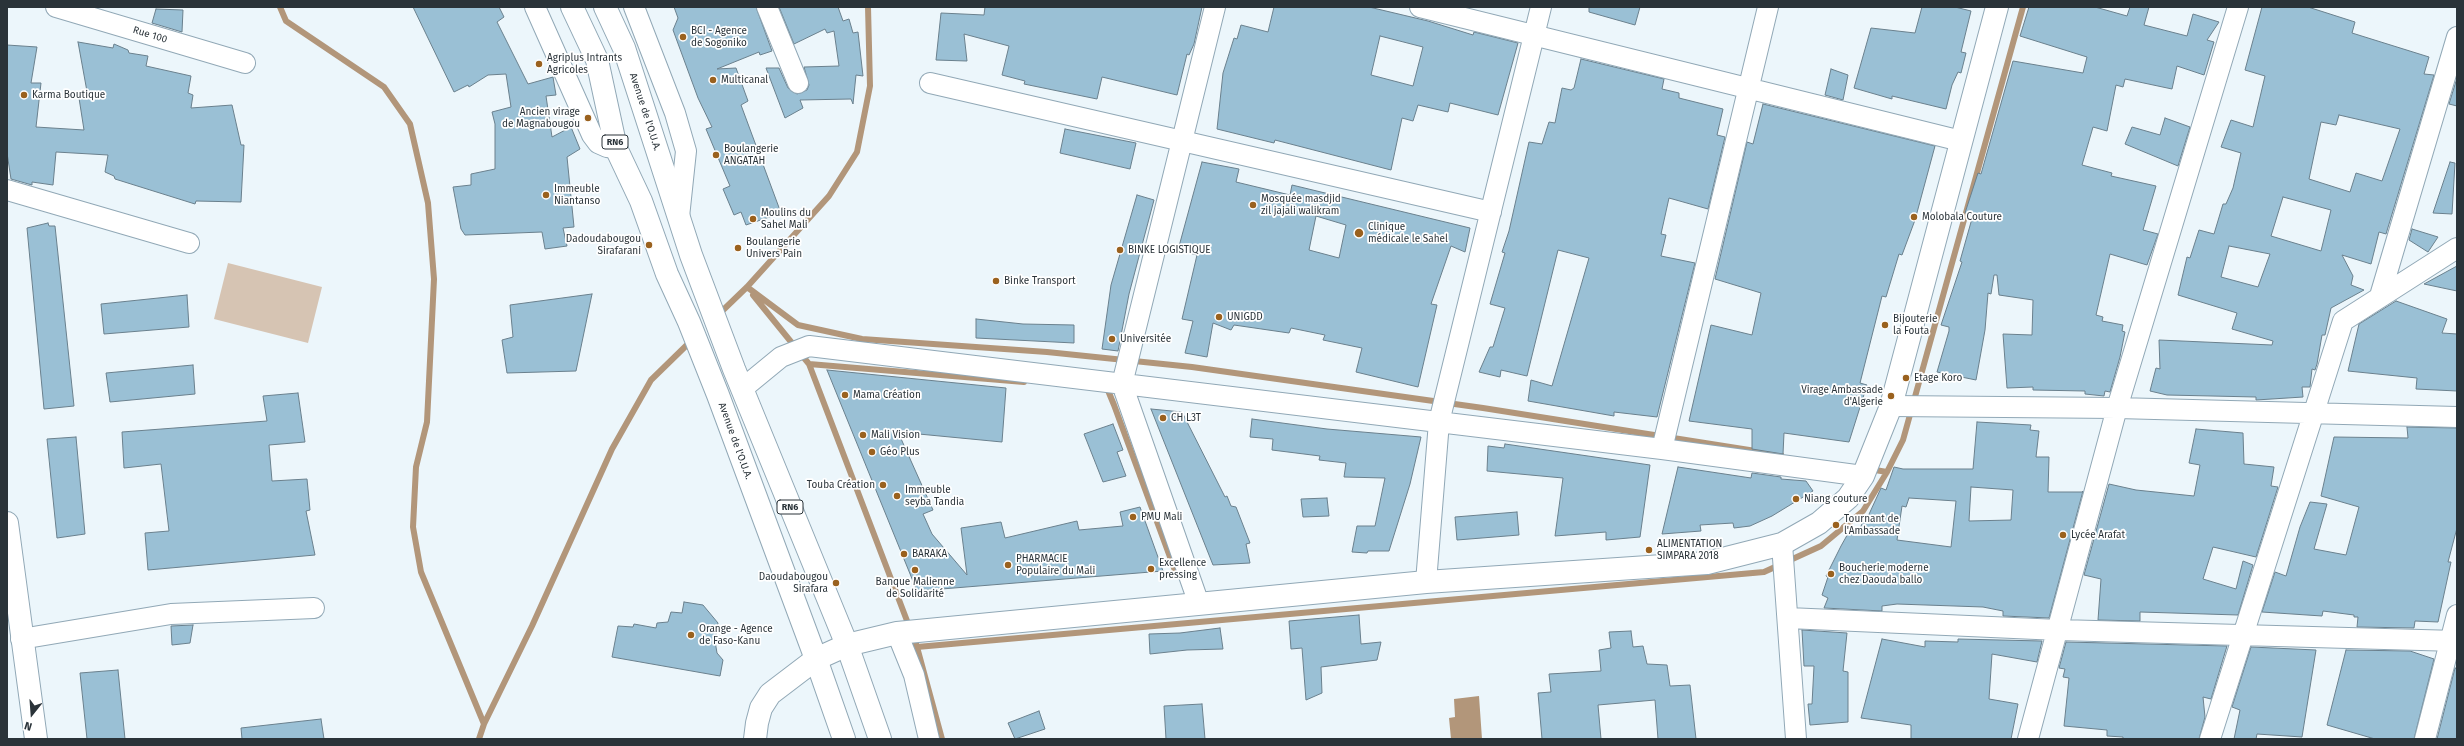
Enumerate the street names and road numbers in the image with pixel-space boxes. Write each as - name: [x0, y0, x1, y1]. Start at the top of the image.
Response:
- street label: Rue 100: [131, 24, 169, 46]
- street label: Avenue de l'O.U.A.: [627, 72, 663, 152]
- road number: RN6: [602, 135, 628, 149]
- street label: Avenue de l'O.U.A.: [716, 401, 754, 481]
- road number: RN6: [777, 500, 803, 514]

